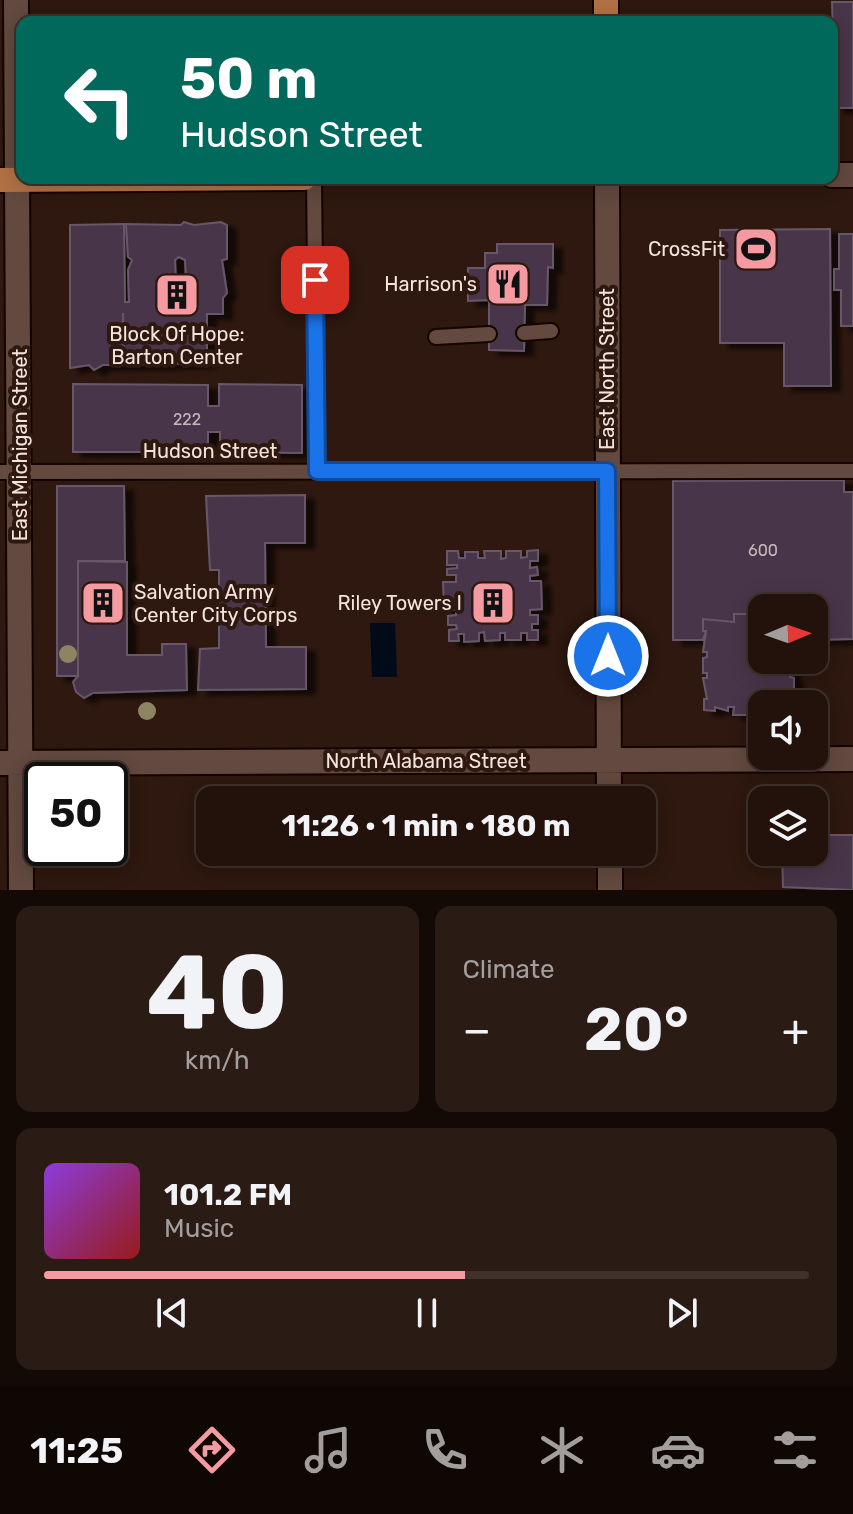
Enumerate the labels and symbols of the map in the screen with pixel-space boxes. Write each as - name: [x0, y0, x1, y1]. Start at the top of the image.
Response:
- sports icon: CrossFit: [732, 225, 780, 273]
- place label: CrossFit: [648, 237, 725, 261]
- pin: [281, 246, 349, 314]
- restaurant icon: Harrison's: [484, 260, 532, 308]
- building icon: Block Of Hope: Barton Center: [153, 271, 201, 319]
- place label: Harrison's: [384, 272, 477, 296]
- street label: East North Street: [595, 288, 619, 450]
- place label: Block Of Hope: Barton Center: [109, 322, 245, 369]
- street label: East Michigan Street: [8, 348, 32, 541]
- house number: 222: [173, 410, 201, 429]
- street label: Hudson Street: [143, 439, 278, 463]
- house number: 600: [748, 541, 778, 560]
- building icon: Salvation Army Center City Corps: [79, 579, 127, 627]
- building icon: Riley Towers I: [469, 579, 517, 627]
- place label: Salvation Army Center City Corps: [134, 580, 297, 627]
- place label: Riley Towers I: [337, 591, 462, 615]
- north arrow: [748, 594, 828, 674]
- position arrow: [566, 614, 650, 698]
- street label: North Alabama Street: [325, 749, 527, 773]
- speed limit sign: 50: [24, 762, 128, 866]

